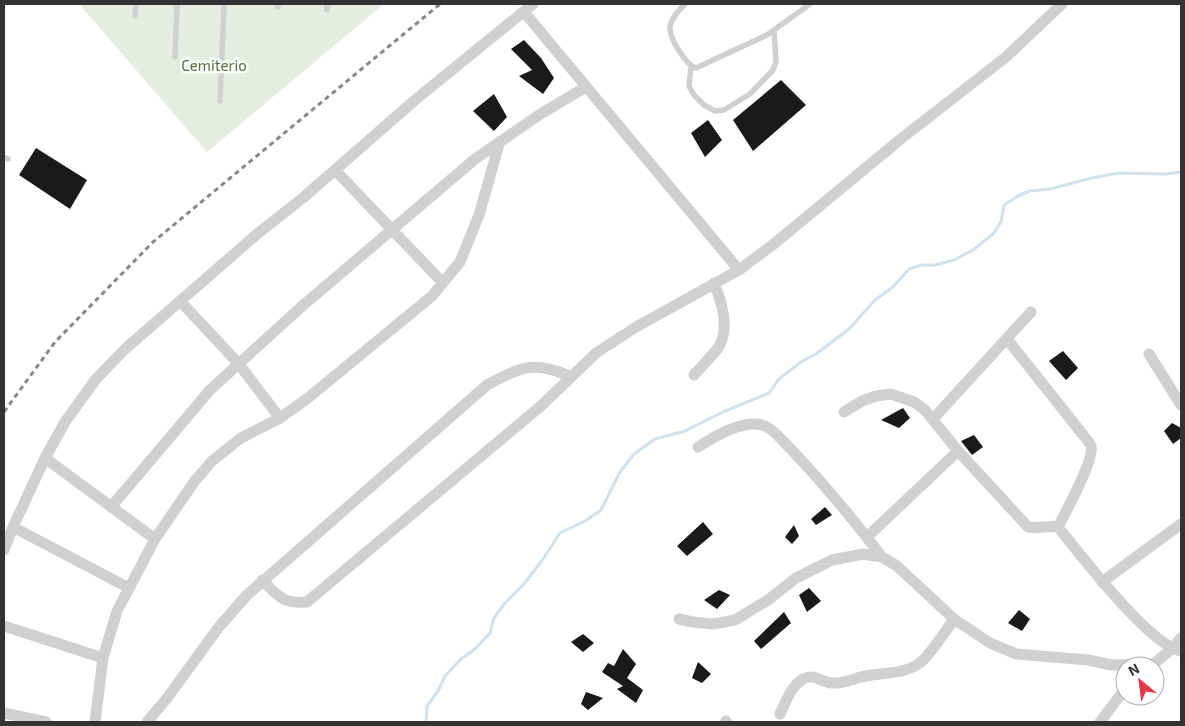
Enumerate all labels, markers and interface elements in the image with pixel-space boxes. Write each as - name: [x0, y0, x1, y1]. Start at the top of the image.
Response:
- park label: Cemiterio: [181, 56, 247, 74]
- north arrow: [1115, 656, 1165, 706]
- text: N: [1125, 659, 1142, 679]

